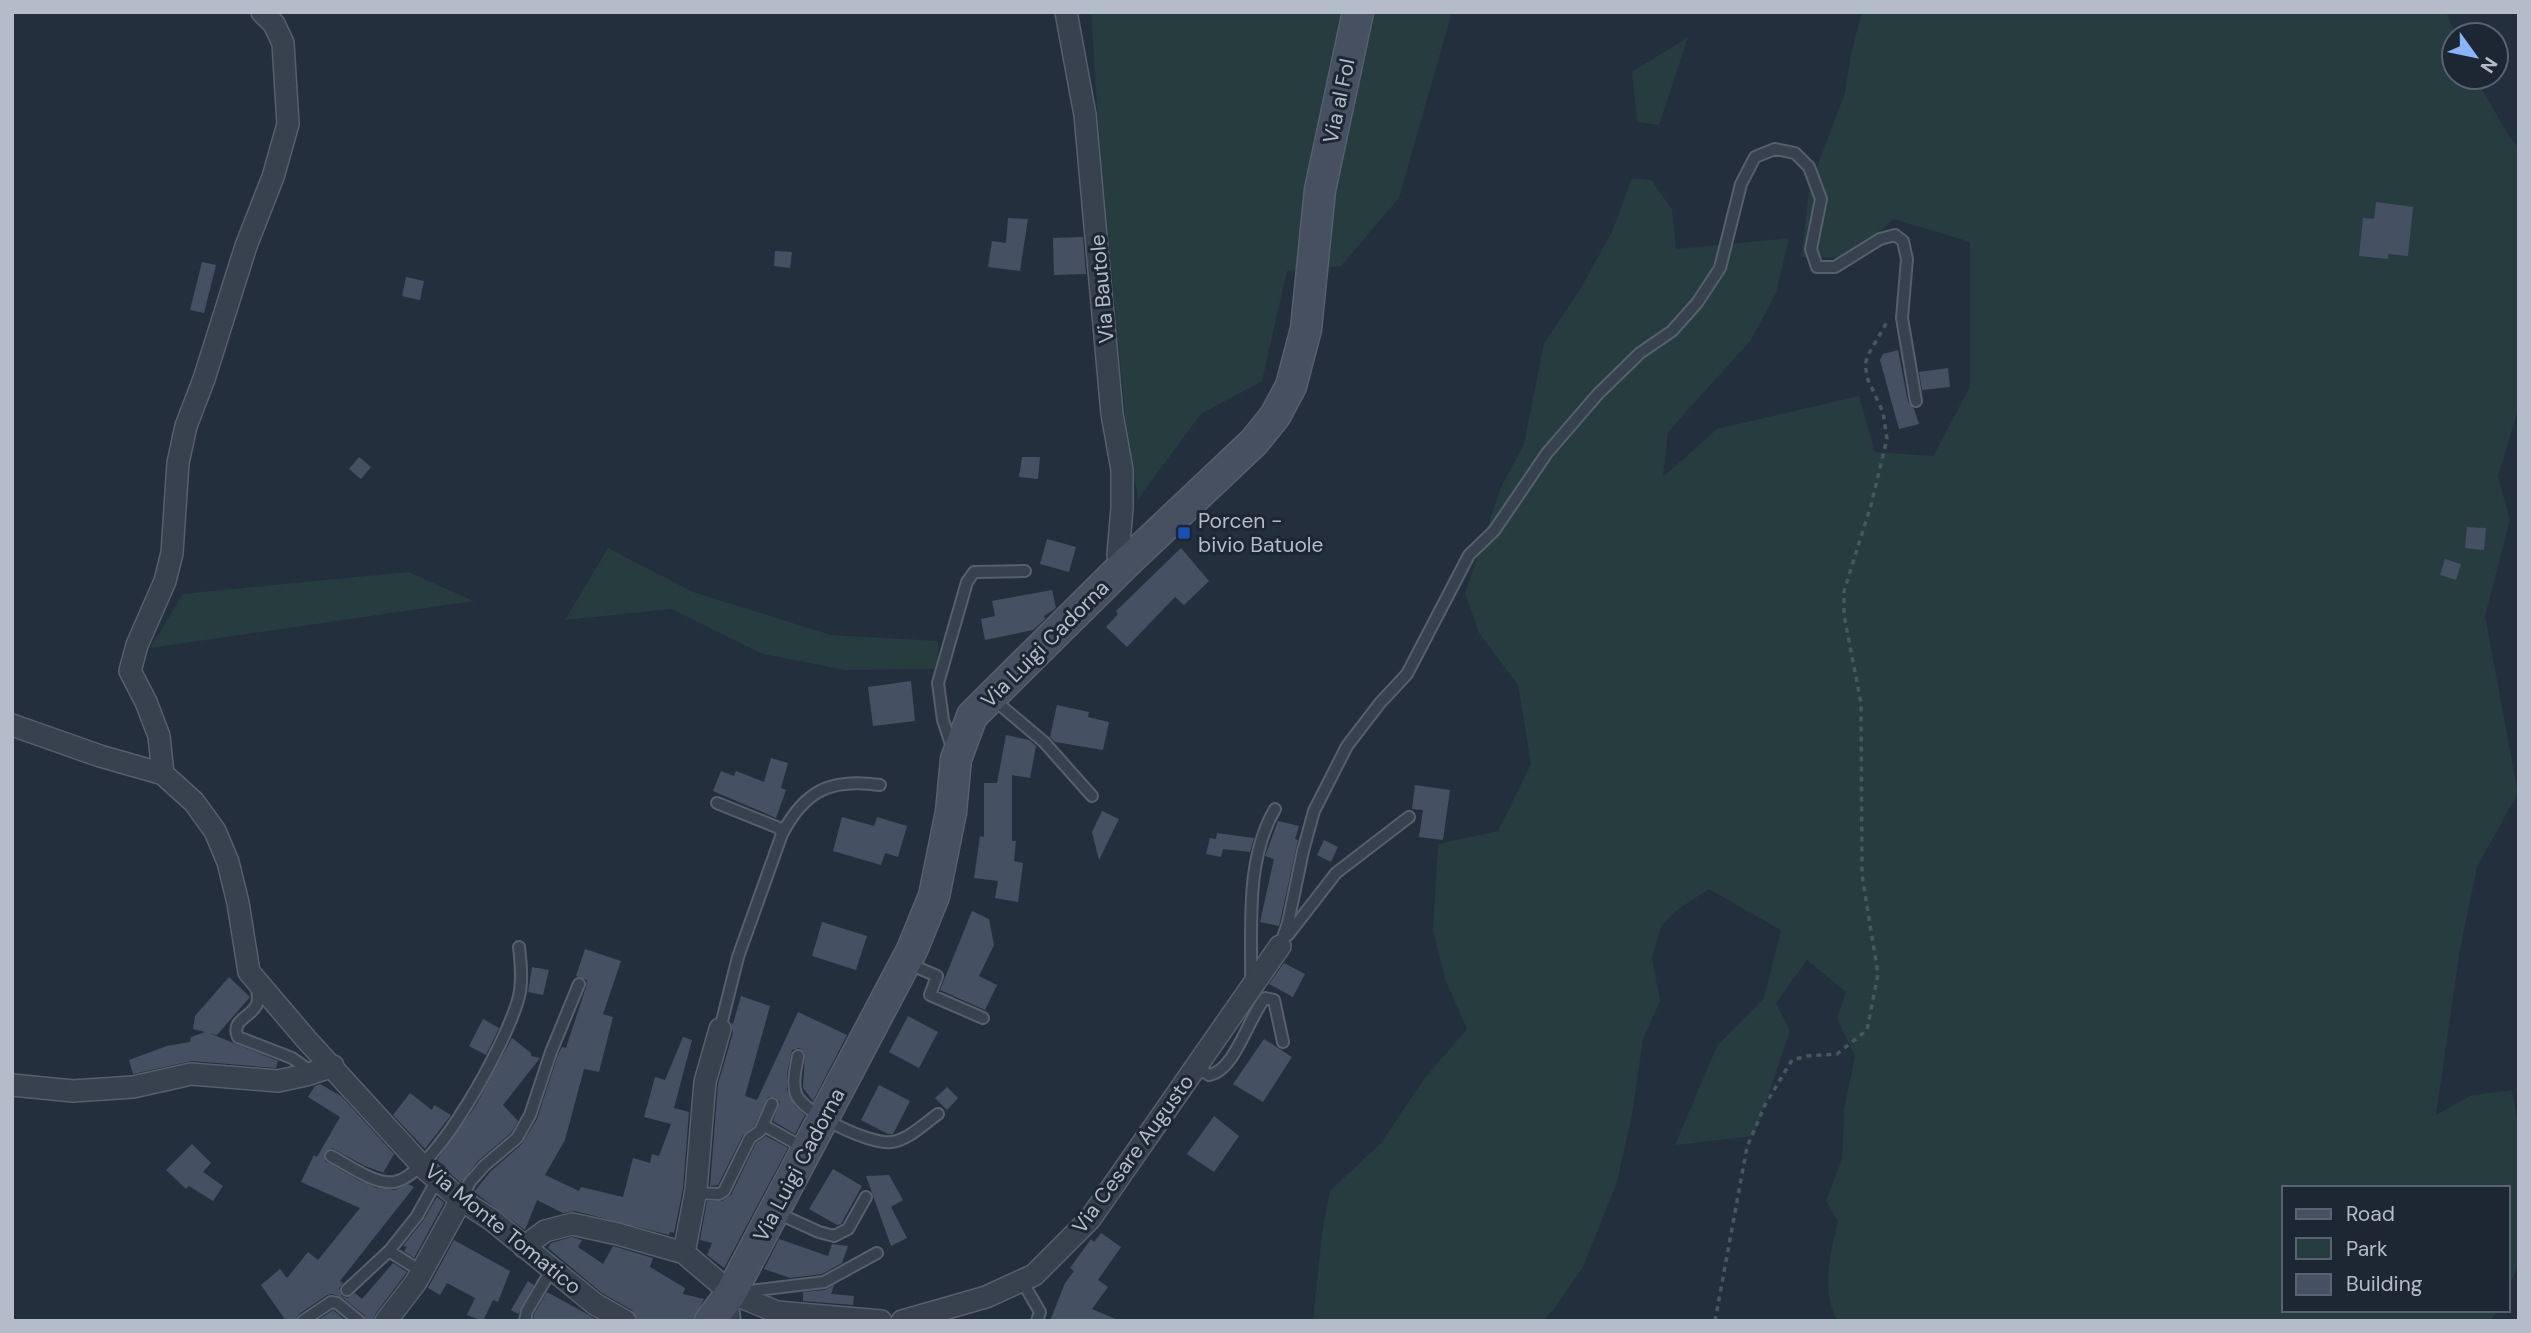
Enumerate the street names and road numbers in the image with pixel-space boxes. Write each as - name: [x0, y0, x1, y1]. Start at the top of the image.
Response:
- street label: Via al Fol: [1316, 56, 1362, 146]
- street label: Via Bautole: [1083, 233, 1121, 345]
- street label: Via Luigi Cadorna: [975, 574, 1115, 714]
- street label: Via Cesare Augusto: [1066, 1069, 1200, 1239]
- street label: Via Luigi Cadorna: [747, 1083, 851, 1247]
- street label: Via Monte Tomatico: [419, 1157, 587, 1301]

